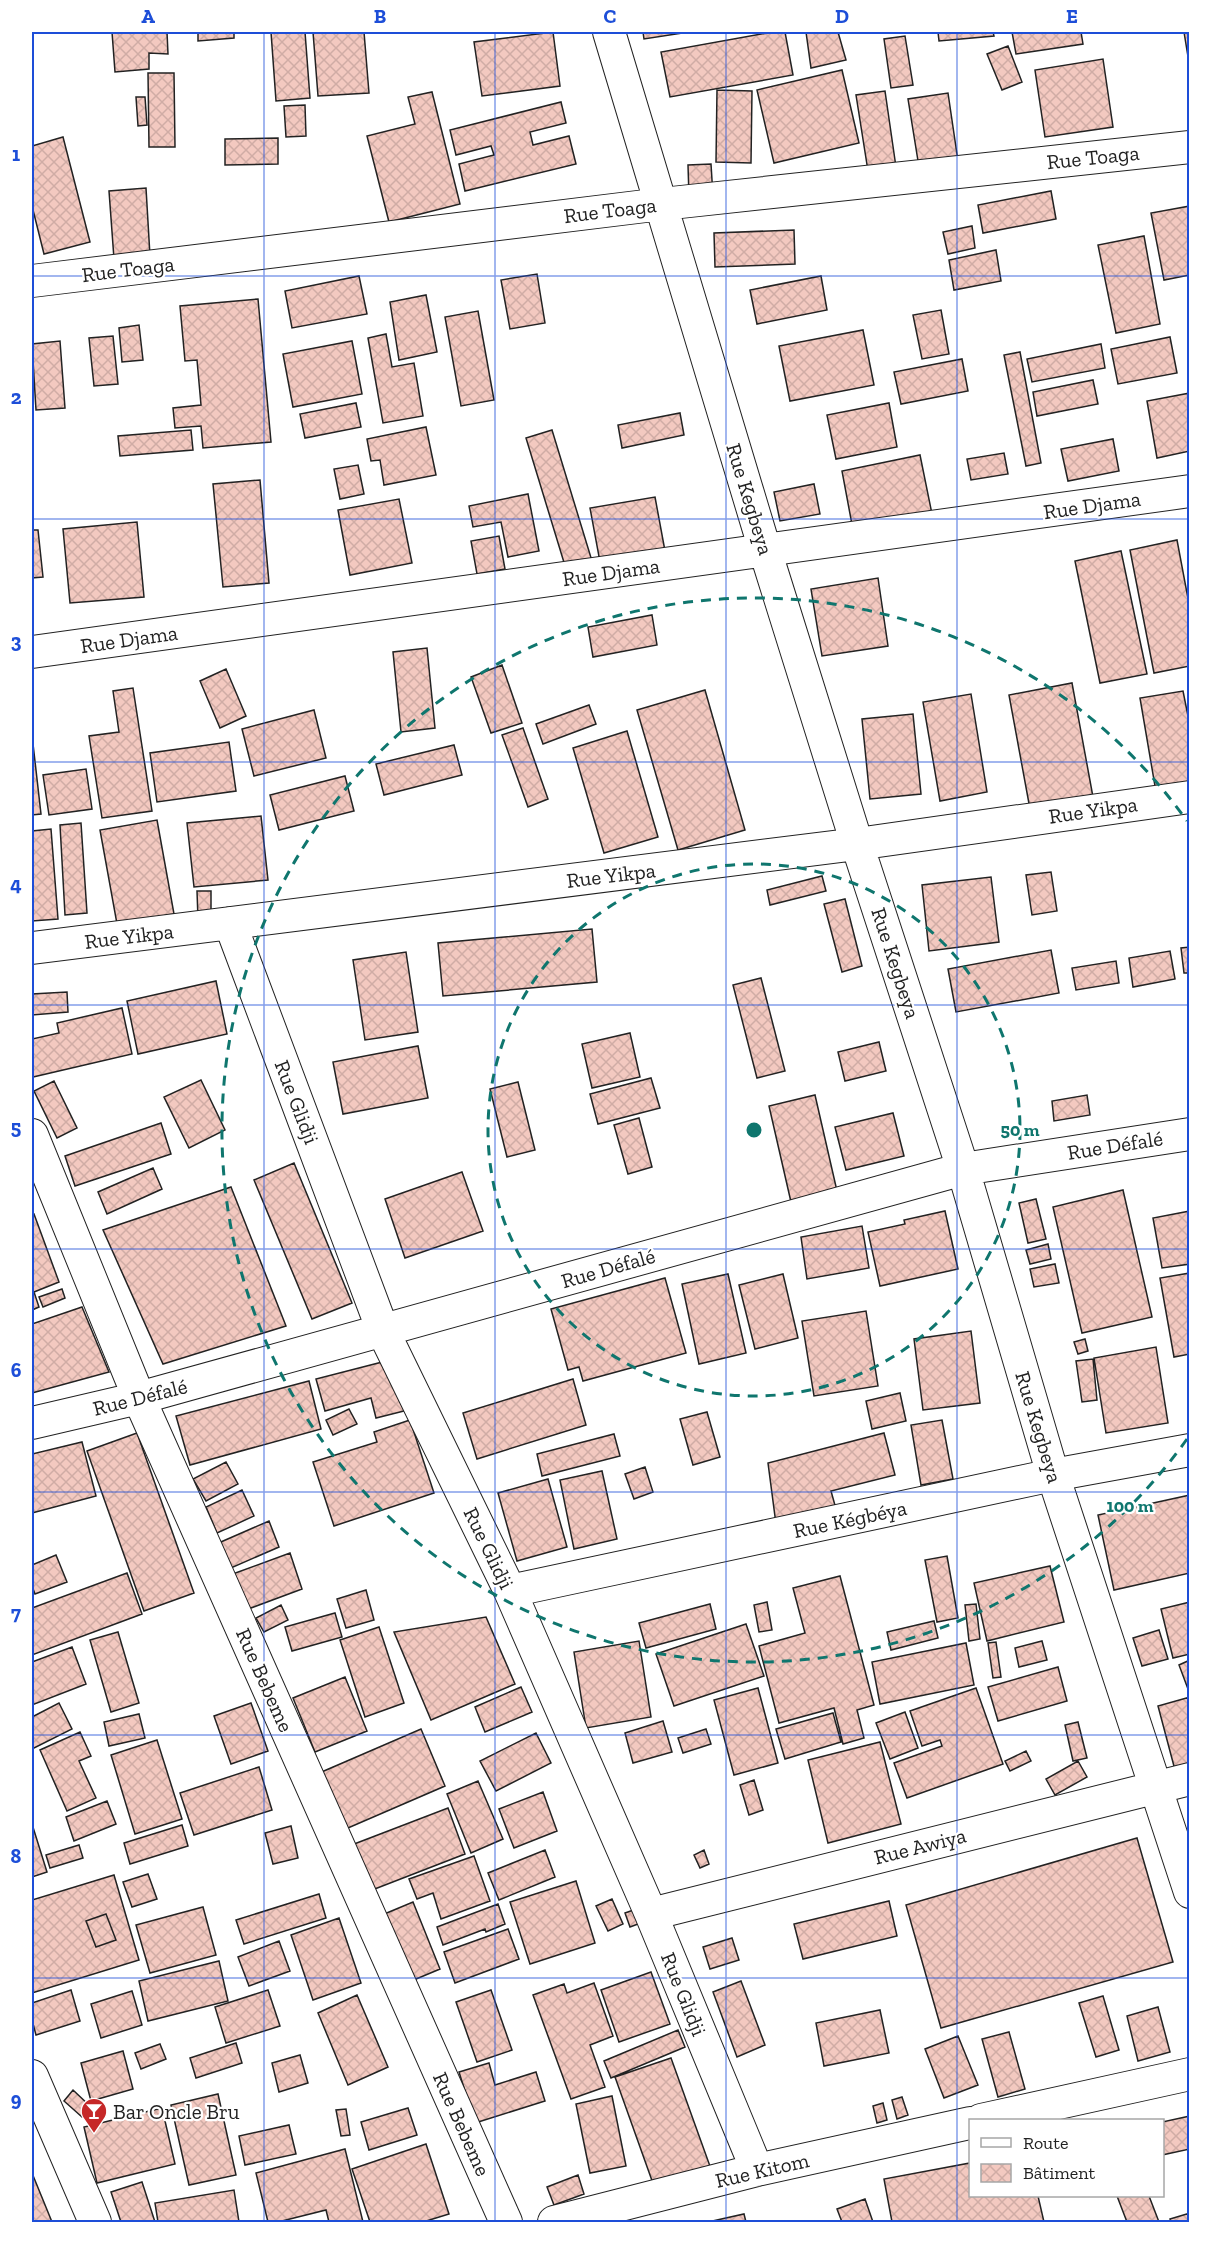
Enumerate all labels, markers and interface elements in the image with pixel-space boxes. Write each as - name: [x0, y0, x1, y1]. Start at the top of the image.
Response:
- text: A: [141, 4, 155, 28]
- text: B: [374, 4, 386, 28]
- text: C: [604, 4, 617, 28]
- text: D: [835, 4, 849, 28]
- text: E: [1066, 4, 1078, 28]
- street label: Rue Toaga: [1045, 140, 1141, 174]
- text: 1: [12, 142, 20, 166]
- street label: Rue Toaga: [562, 192, 658, 228]
- street label: Rue Toaga: [80, 251, 176, 287]
- text: 2: [11, 385, 22, 409]
- street label: Rue Kegbeya: [721, 440, 779, 558]
- street label: Rue Djama: [1042, 486, 1142, 525]
- street label: Rue Djama: [561, 553, 661, 592]
- street label: Rue Djama: [79, 620, 179, 659]
- text: 3: [11, 629, 22, 653]
- street label: Rue Yikpa: [1047, 791, 1139, 829]
- street label: Rue Yikpa: [565, 857, 657, 893]
- text: 4: [10, 872, 22, 896]
- street label: Rue Kegbeya: [866, 904, 926, 1022]
- street label: Rue Yikpa: [83, 918, 175, 954]
- street label: Rue Glidji: [269, 1056, 324, 1148]
- text: 5: [11, 1115, 21, 1139]
- text: 50 m: [1001, 1119, 1040, 1141]
- centre of rings: [744, 1120, 764, 1140]
- street label: Rue Défalé: [1065, 1125, 1165, 1165]
- street label: Rue Défalé: [558, 1243, 658, 1293]
- text: 6: [11, 1358, 22, 1382]
- street label: Rue Kegbeya: [1010, 1368, 1068, 1486]
- street label: Rue Défalé: [90, 1373, 190, 1421]
- street label: Rue Kégbéya: [791, 1495, 909, 1543]
- text: 100 m: [1106, 1495, 1154, 1517]
- street label: Rue Glidji: [458, 1503, 520, 1594]
- text: 7: [11, 1601, 21, 1625]
- street label: Rue Bebeme: [231, 1624, 299, 1736]
- street label: Rue Awiya: [871, 1822, 969, 1870]
- text: 8: [11, 1844, 22, 1868]
- street label: Rue Glidji: [655, 1948, 712, 2040]
- street label: Rue Bebeme: [428, 2068, 496, 2180]
- text: 9: [11, 2087, 22, 2111]
- bar icon: Bar Oncle Bru: [79, 2096, 109, 2134]
- place label: Bar Oncle Bru: [113, 2099, 240, 2124]
- legend: [969, 2119, 1164, 2197]
- text: Route: [1023, 2132, 1068, 2154]
- street label: Rue Kitom: [713, 2147, 811, 2193]
- text: Bâtiment: [1023, 2162, 1096, 2184]

